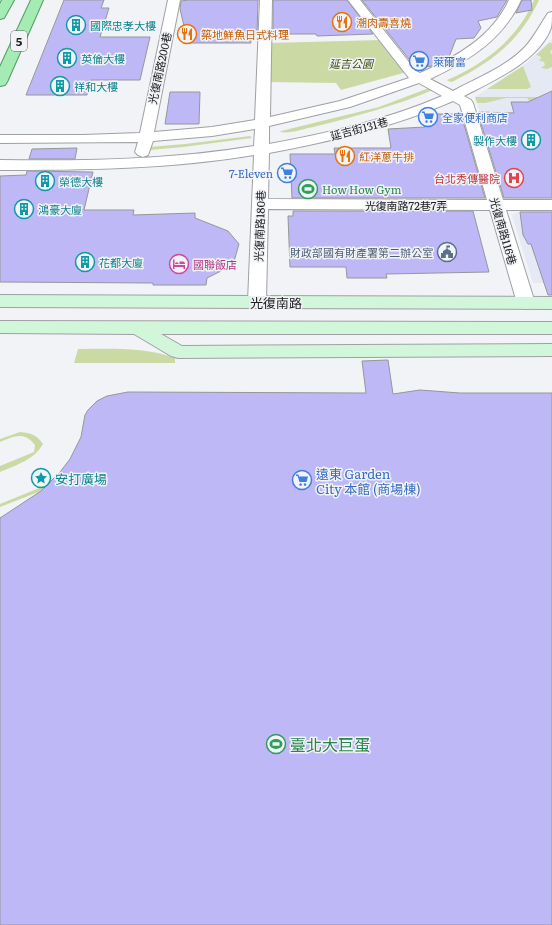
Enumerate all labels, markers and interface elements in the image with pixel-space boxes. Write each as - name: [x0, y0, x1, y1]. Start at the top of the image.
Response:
- restaurant icon: 潮肉壽喜燒: [331, 11, 353, 33]
- building icon: 國際忠孝大樓: [65, 14, 87, 36]
- place label: 潮肉壽喜燒: [356, 14, 411, 30]
- place label: 國際忠孝大樓: [90, 17, 156, 33]
- restaurant icon: 築地鮮魚日式料理: [176, 23, 198, 45]
- place label: 築地鮮魚日式料理: [201, 26, 289, 42]
- street label: 光復南路200巷: [144, 30, 174, 106]
- road number: 5: [11, 31, 27, 51]
- building icon: 英倫大樓: [56, 47, 78, 69]
- place label: 英倫大樓: [81, 50, 125, 66]
- supermarket icon: 萊爾富: [408, 50, 430, 72]
- place label: 萊爾富: [433, 53, 466, 69]
- park label: 延吉公園: [329, 55, 375, 71]
- building icon: 祥和大樓: [49, 75, 71, 97]
- place label: 祥和大樓: [74, 78, 118, 94]
- supermarket icon: 全家便利商店: [417, 106, 439, 128]
- place label: 全家便利商店: [442, 109, 508, 125]
- street label: 延吉街131巷: [328, 113, 390, 143]
- building icon: 製作大樓: [520, 129, 542, 151]
- place label: 製作大樓: [473, 132, 517, 148]
- restaurant icon: 紅洋蔥牛排: [334, 145, 356, 167]
- place label: 紅洋蔥牛排: [359, 148, 414, 164]
- supermarket icon: 7-Eleven: [276, 162, 298, 184]
- place label: 7-Eleven: [229, 165, 273, 181]
- hospital icon: 台北秀傳醫院: [503, 167, 525, 189]
- building icon: 榮德大樓: [34, 170, 56, 192]
- place label: 台北秀傳醫院: [434, 170, 500, 186]
- place label: 榮德大樓: [59, 173, 103, 189]
- sports icon: How How Gym: [297, 178, 319, 200]
- place label: How How Gym: [322, 181, 402, 197]
- street label: 光復南路180巷: [250, 190, 268, 262]
- street label: 光復南路116巷: [487, 195, 521, 267]
- street label: 光復南路72巷7弄: [365, 197, 447, 213]
- building icon: 鴻豪大廈: [13, 198, 35, 220]
- place label: 鴻豪大廈: [38, 201, 82, 217]
- public building icon: 財政部國有財產署第二辦公室: [436, 241, 458, 263]
- place label: 財政部國有財產署第二辦公室: [290, 244, 433, 260]
- building icon: 花都大廈: [74, 251, 96, 273]
- hotel icon: 國聯飯店: [168, 253, 190, 275]
- place label: 花都大廈: [99, 254, 143, 270]
- place label: 國聯飯店: [193, 256, 237, 272]
- street label: 光復南路: [250, 293, 302, 312]
- place label: 遠東 Garden City 本館 (商場棟): [316, 464, 421, 498]
- place icon: 安打廣場: [30, 467, 52, 489]
- place label: 安打廣場: [55, 469, 107, 488]
- supermarket icon: 遠東 Garden City 本館 (商場棟): [291, 469, 313, 491]
- place label: 臺北大巨蛋: [290, 732, 370, 756]
- sports icon: 臺北大巨蛋: [265, 733, 287, 755]

